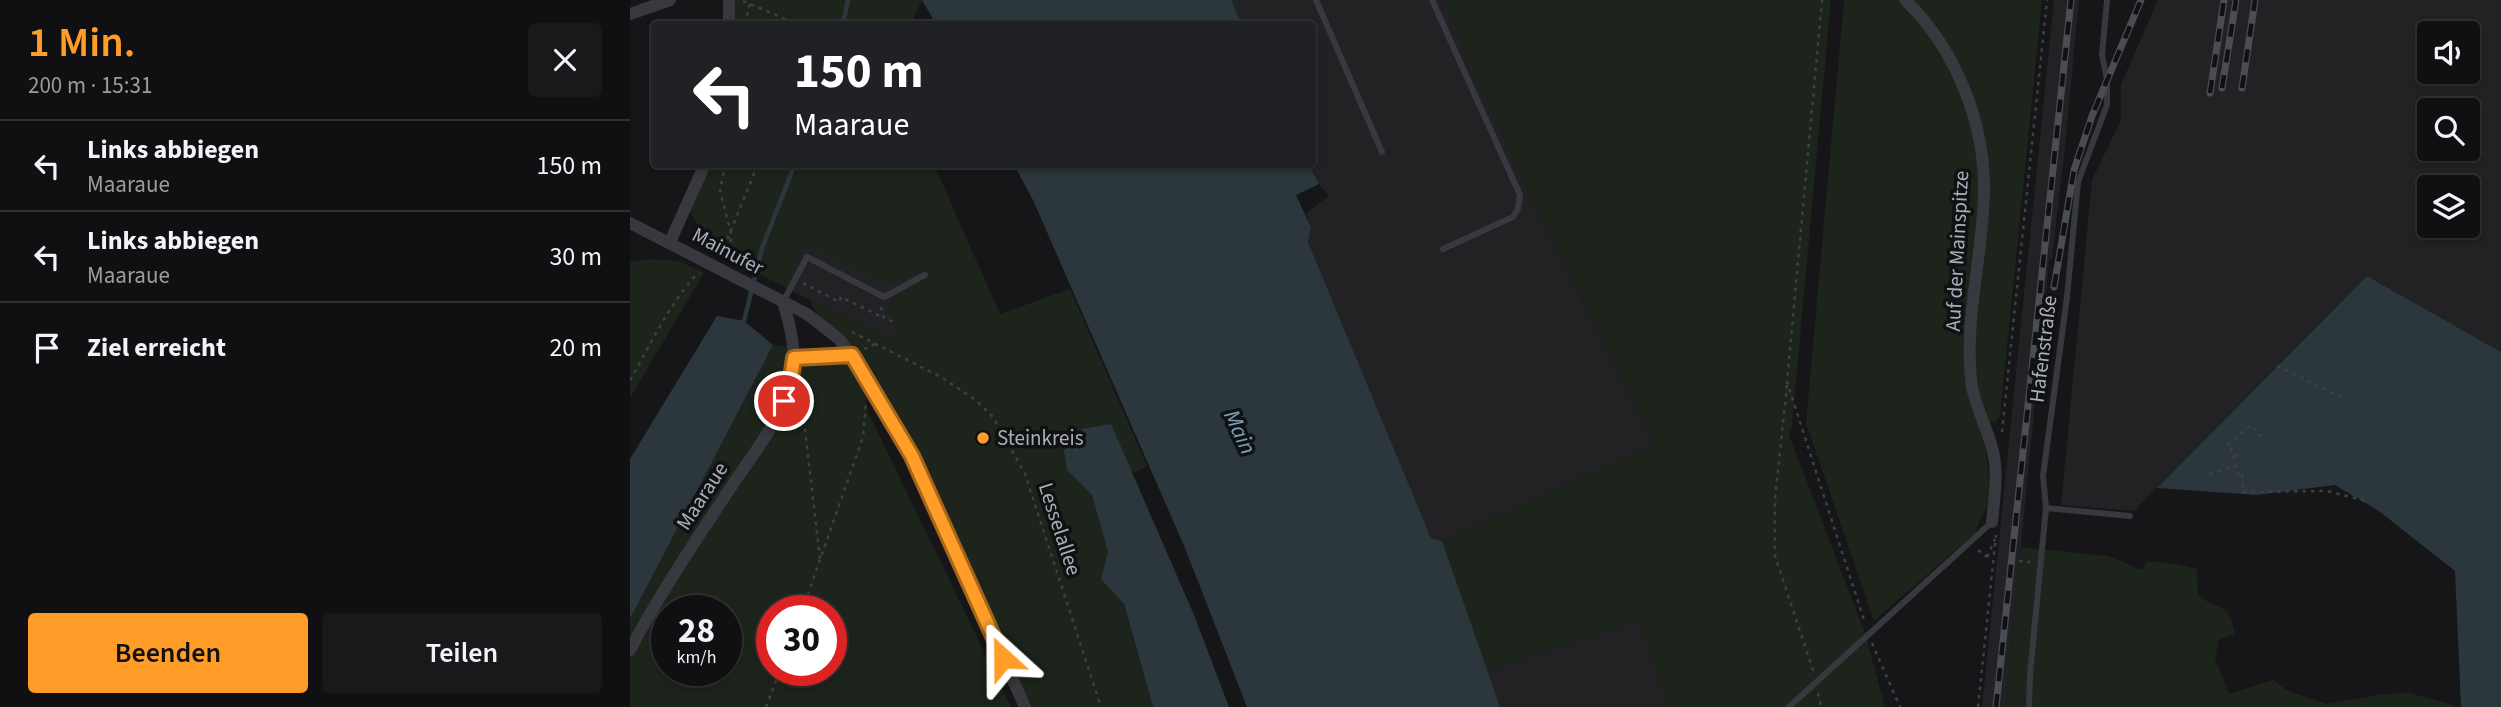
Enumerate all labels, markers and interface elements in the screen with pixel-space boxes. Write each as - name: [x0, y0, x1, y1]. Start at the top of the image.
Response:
- text: 1 Min.: [28, 13, 135, 73]
- map controls: [2417, 21, 2480, 238]
- button: sound: [2417, 21, 2480, 84]
- button: close: [528, 23, 602, 97]
- text: 150 m: [794, 37, 923, 107]
- icon: left: [679, 49, 770, 140]
- text: 200 m · 15:31: [28, 69, 152, 102]
- button: search: [2417, 98, 2480, 161]
- text: Maaraue: [794, 102, 909, 148]
- text: Links abbiegen: [87, 131, 259, 168]
- icon: left: [28, 147, 66, 185]
- text: 150 m: [536, 147, 602, 184]
- text: Maaraue: [87, 168, 170, 201]
- street label: Auf der Mainspitze: [1938, 170, 1976, 332]
- button: layers: [2417, 175, 2480, 238]
- street label: Mainufer: [687, 220, 770, 283]
- text: Links abbiegen: [87, 222, 259, 259]
- icon: left: [28, 238, 66, 276]
- text: 30 m: [549, 238, 602, 275]
- text: Maaraue: [87, 259, 170, 292]
- street label: Hafenstraße: [2022, 294, 2064, 404]
- icon: arrive: [28, 329, 66, 367]
- text: Ziel erreicht: [87, 329, 226, 366]
- text: 20 m: [549, 329, 602, 366]
- pin: [754, 371, 814, 431]
- icon: arrive: [765, 382, 803, 420]
- water label: Main: [1215, 404, 1265, 460]
- place label: Steinkreis: [997, 423, 1084, 453]
- marker: Steinkreis: [975, 430, 991, 446]
- street label: Maaraue: [669, 456, 735, 536]
- street label: Lesselallee: [1031, 479, 1089, 579]
- speed limit sign: 30: [756, 595, 847, 686]
- text: 28: [678, 606, 715, 656]
- button: Beenden: [28, 613, 308, 693]
- button: Teilen: [322, 613, 602, 693]
- position arrow: [966, 621, 1040, 695]
- text: km/h: [677, 645, 716, 670]

